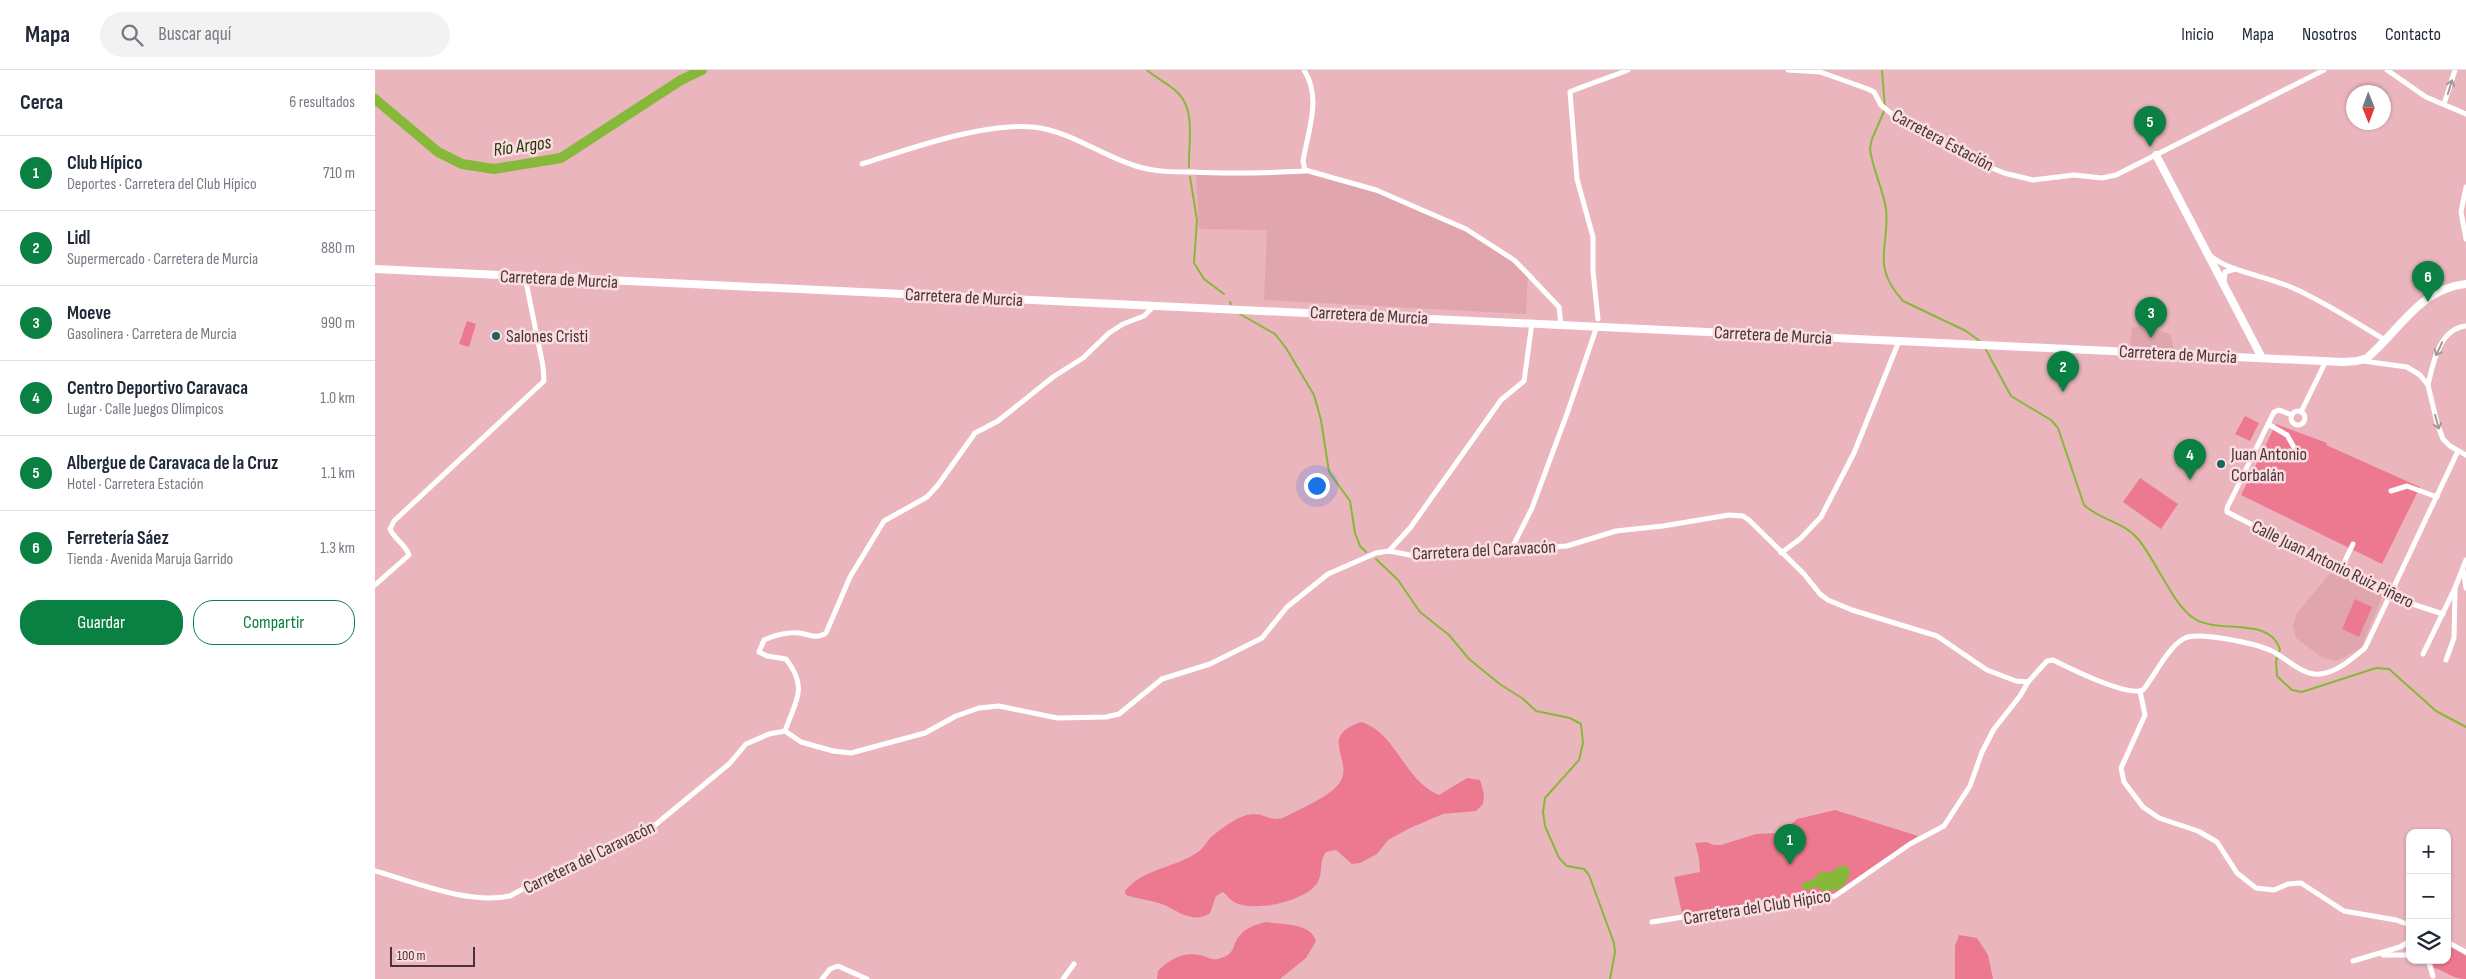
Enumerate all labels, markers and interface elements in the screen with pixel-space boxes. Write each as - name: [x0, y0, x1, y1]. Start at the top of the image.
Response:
- search box: [100, 12, 450, 57]
- text: Mapa: [25, 20, 70, 49]
- icon: search: [118, 21, 146, 49]
- text: Buscar aquí: [158, 23, 231, 46]
- text: Inicio: [2181, 24, 2214, 45]
- text: Mapa: [2242, 24, 2274, 45]
- text: Nosotros: [2302, 24, 2357, 45]
- text: Contacto: [2385, 24, 2441, 45]
- one-way arrow: [2445, 79, 2455, 95]
- north arrow: [2346, 85, 2391, 130]
- text: Cerca: [20, 90, 63, 115]
- text: 6 resultados: [289, 93, 355, 112]
- street label: Carretera Estación: [1888, 105, 1997, 176]
- pin: 5: [2134, 106, 2166, 147]
- water label: Río Argos: [492, 131, 553, 162]
- text: Club Hípico: [67, 152, 142, 175]
- text: 1: [33, 164, 39, 183]
- text: 710 m: [323, 164, 355, 183]
- text: Deportes · Carretera del Club Hípico: [67, 175, 257, 194]
- text: Lidl: [67, 227, 90, 250]
- text: 2: [32, 239, 40, 258]
- text: 880 m: [321, 239, 355, 258]
- text: Supermercado · Carretera de Murcia: [67, 250, 258, 269]
- pin: 6: [2412, 261, 2444, 302]
- street label: Carretera de Murcia: [499, 266, 619, 293]
- street label: Carretera de Murcia: [904, 284, 1024, 311]
- pin: 3: [2135, 297, 2167, 338]
- text: Moeve: [67, 302, 111, 325]
- street label: Carretera de Murcia: [1309, 302, 1429, 329]
- text: 3: [32, 314, 40, 333]
- text: 990 m: [321, 314, 355, 333]
- street label: Carretera de Murcia: [1713, 322, 1833, 349]
- text: Gasolinera · Carretera de Murcia: [67, 325, 237, 344]
- place label: Salones Cristi: [506, 326, 588, 347]
- marker: Salones Cristi: [490, 330, 502, 342]
- street label: Carretera de Murcia: [2118, 341, 2238, 368]
- one-way arrow: [2434, 341, 2443, 356]
- pin: 2: [2047, 351, 2079, 392]
- text: Centro Deportivo Caravaca: [67, 377, 248, 400]
- text: 4: [32, 389, 40, 408]
- text: 1.0 km: [320, 389, 355, 408]
- text: Lugar · Calle Juegos Olímpicos: [67, 400, 223, 419]
- one-way arrow: [2433, 413, 2442, 429]
- pin: 4: [2174, 439, 2206, 480]
- place label: Juan Antonio Corbalán: [2230, 444, 2307, 486]
- text: Albergue de Caravaca de la Cruz: [67, 452, 278, 475]
- marker: Juan Antonio Corbalán: [2215, 458, 2227, 470]
- text: 5: [32, 464, 40, 483]
- text: 1.1 km: [321, 464, 355, 483]
- your location: [1304, 473, 1330, 499]
- text: Hotel · Carretera Estación: [67, 475, 204, 494]
- street label: Calle Juan Antonio Ruiz Piñero: [2248, 516, 2417, 613]
- text: Ferretería Sáez: [67, 527, 169, 550]
- street label: Carretera del Caravacón: [1412, 536, 1556, 565]
- text: 6: [32, 539, 40, 558]
- text: 1.3 km: [320, 539, 355, 558]
- text: Tienda · Avenida Maruja Garrido: [67, 550, 233, 569]
- button: Guardar: [20, 600, 183, 645]
- button: Compartir: [193, 600, 355, 645]
- street label: Carretera del Caravacón: [520, 817, 658, 898]
- pin: 1: [1774, 824, 1806, 865]
- map controls: [2406, 829, 2451, 964]
- button: +: [2406, 829, 2451, 874]
- button: −: [2406, 874, 2451, 919]
- street label: Carretera del Club Hípico: [1682, 885, 1832, 929]
- button: layers: [2406, 919, 2451, 964]
- scale bar: [390, 944, 475, 967]
- text: 100 m: [397, 947, 426, 964]

